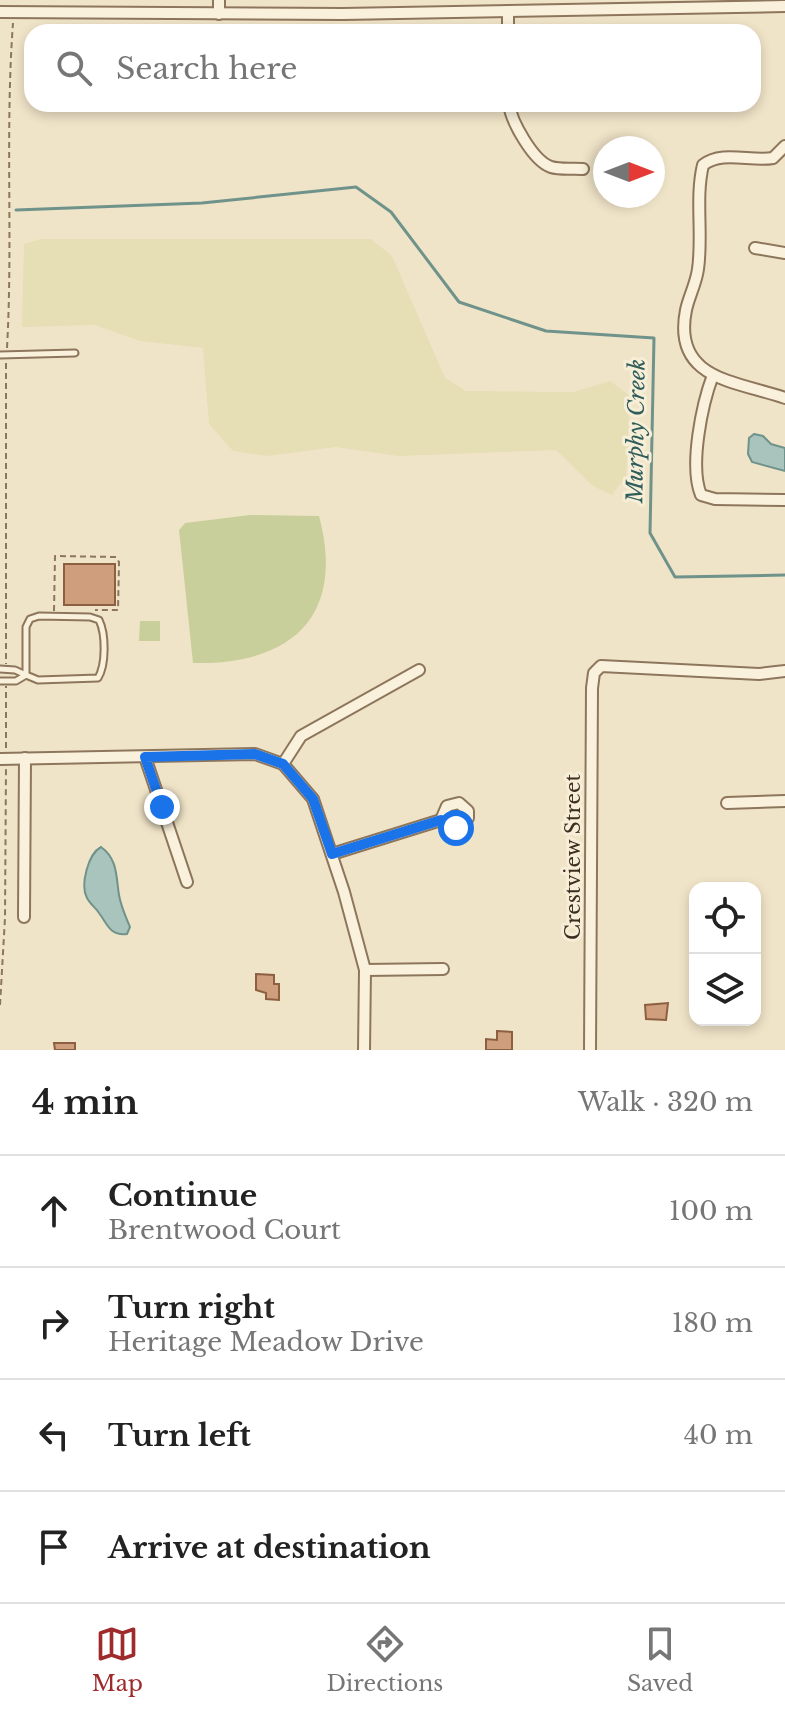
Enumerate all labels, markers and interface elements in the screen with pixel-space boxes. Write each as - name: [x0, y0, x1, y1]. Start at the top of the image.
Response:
- search box: [24, 24, 761, 112]
- icon: search: [52, 46, 96, 90]
- text: Search here: [116, 50, 297, 87]
- north arrow: [593, 136, 665, 208]
- water label: Murphy Creek: [621, 359, 651, 504]
- street label: Crestview Street: [561, 774, 585, 940]
- route end: [144, 789, 180, 825]
- route start: [438, 810, 474, 846]
- map controls: [689, 882, 761, 1026]
- button: locate: [689, 882, 761, 954]
- button: layers: [689, 954, 761, 1026]
- text: 4 min: [32, 1081, 138, 1123]
- text: Walk · 320 m: [578, 1086, 753, 1118]
- text: Continue: [108, 1177, 257, 1214]
- icon: ahead: [32, 1189, 76, 1233]
- text: 100 m: [669, 1195, 753, 1227]
- text: Brentwood Court: [108, 1214, 341, 1246]
- text: Turn right: [108, 1289, 275, 1326]
- icon: right: [32, 1301, 76, 1345]
- text: 180 m: [672, 1307, 753, 1339]
- text: Heritage Meadow Drive: [108, 1326, 424, 1358]
- icon: left: [32, 1413, 76, 1457]
- text: Turn left: [108, 1417, 251, 1454]
- text: 40 m: [684, 1419, 753, 1451]
- icon: arrive: [32, 1525, 76, 1569]
- text: Arrive at destination: [108, 1529, 431, 1566]
- tab: Map: [92, 1622, 143, 1697]
- tab: Directions: [326, 1622, 443, 1697]
- tab: Saved: [627, 1622, 693, 1697]

